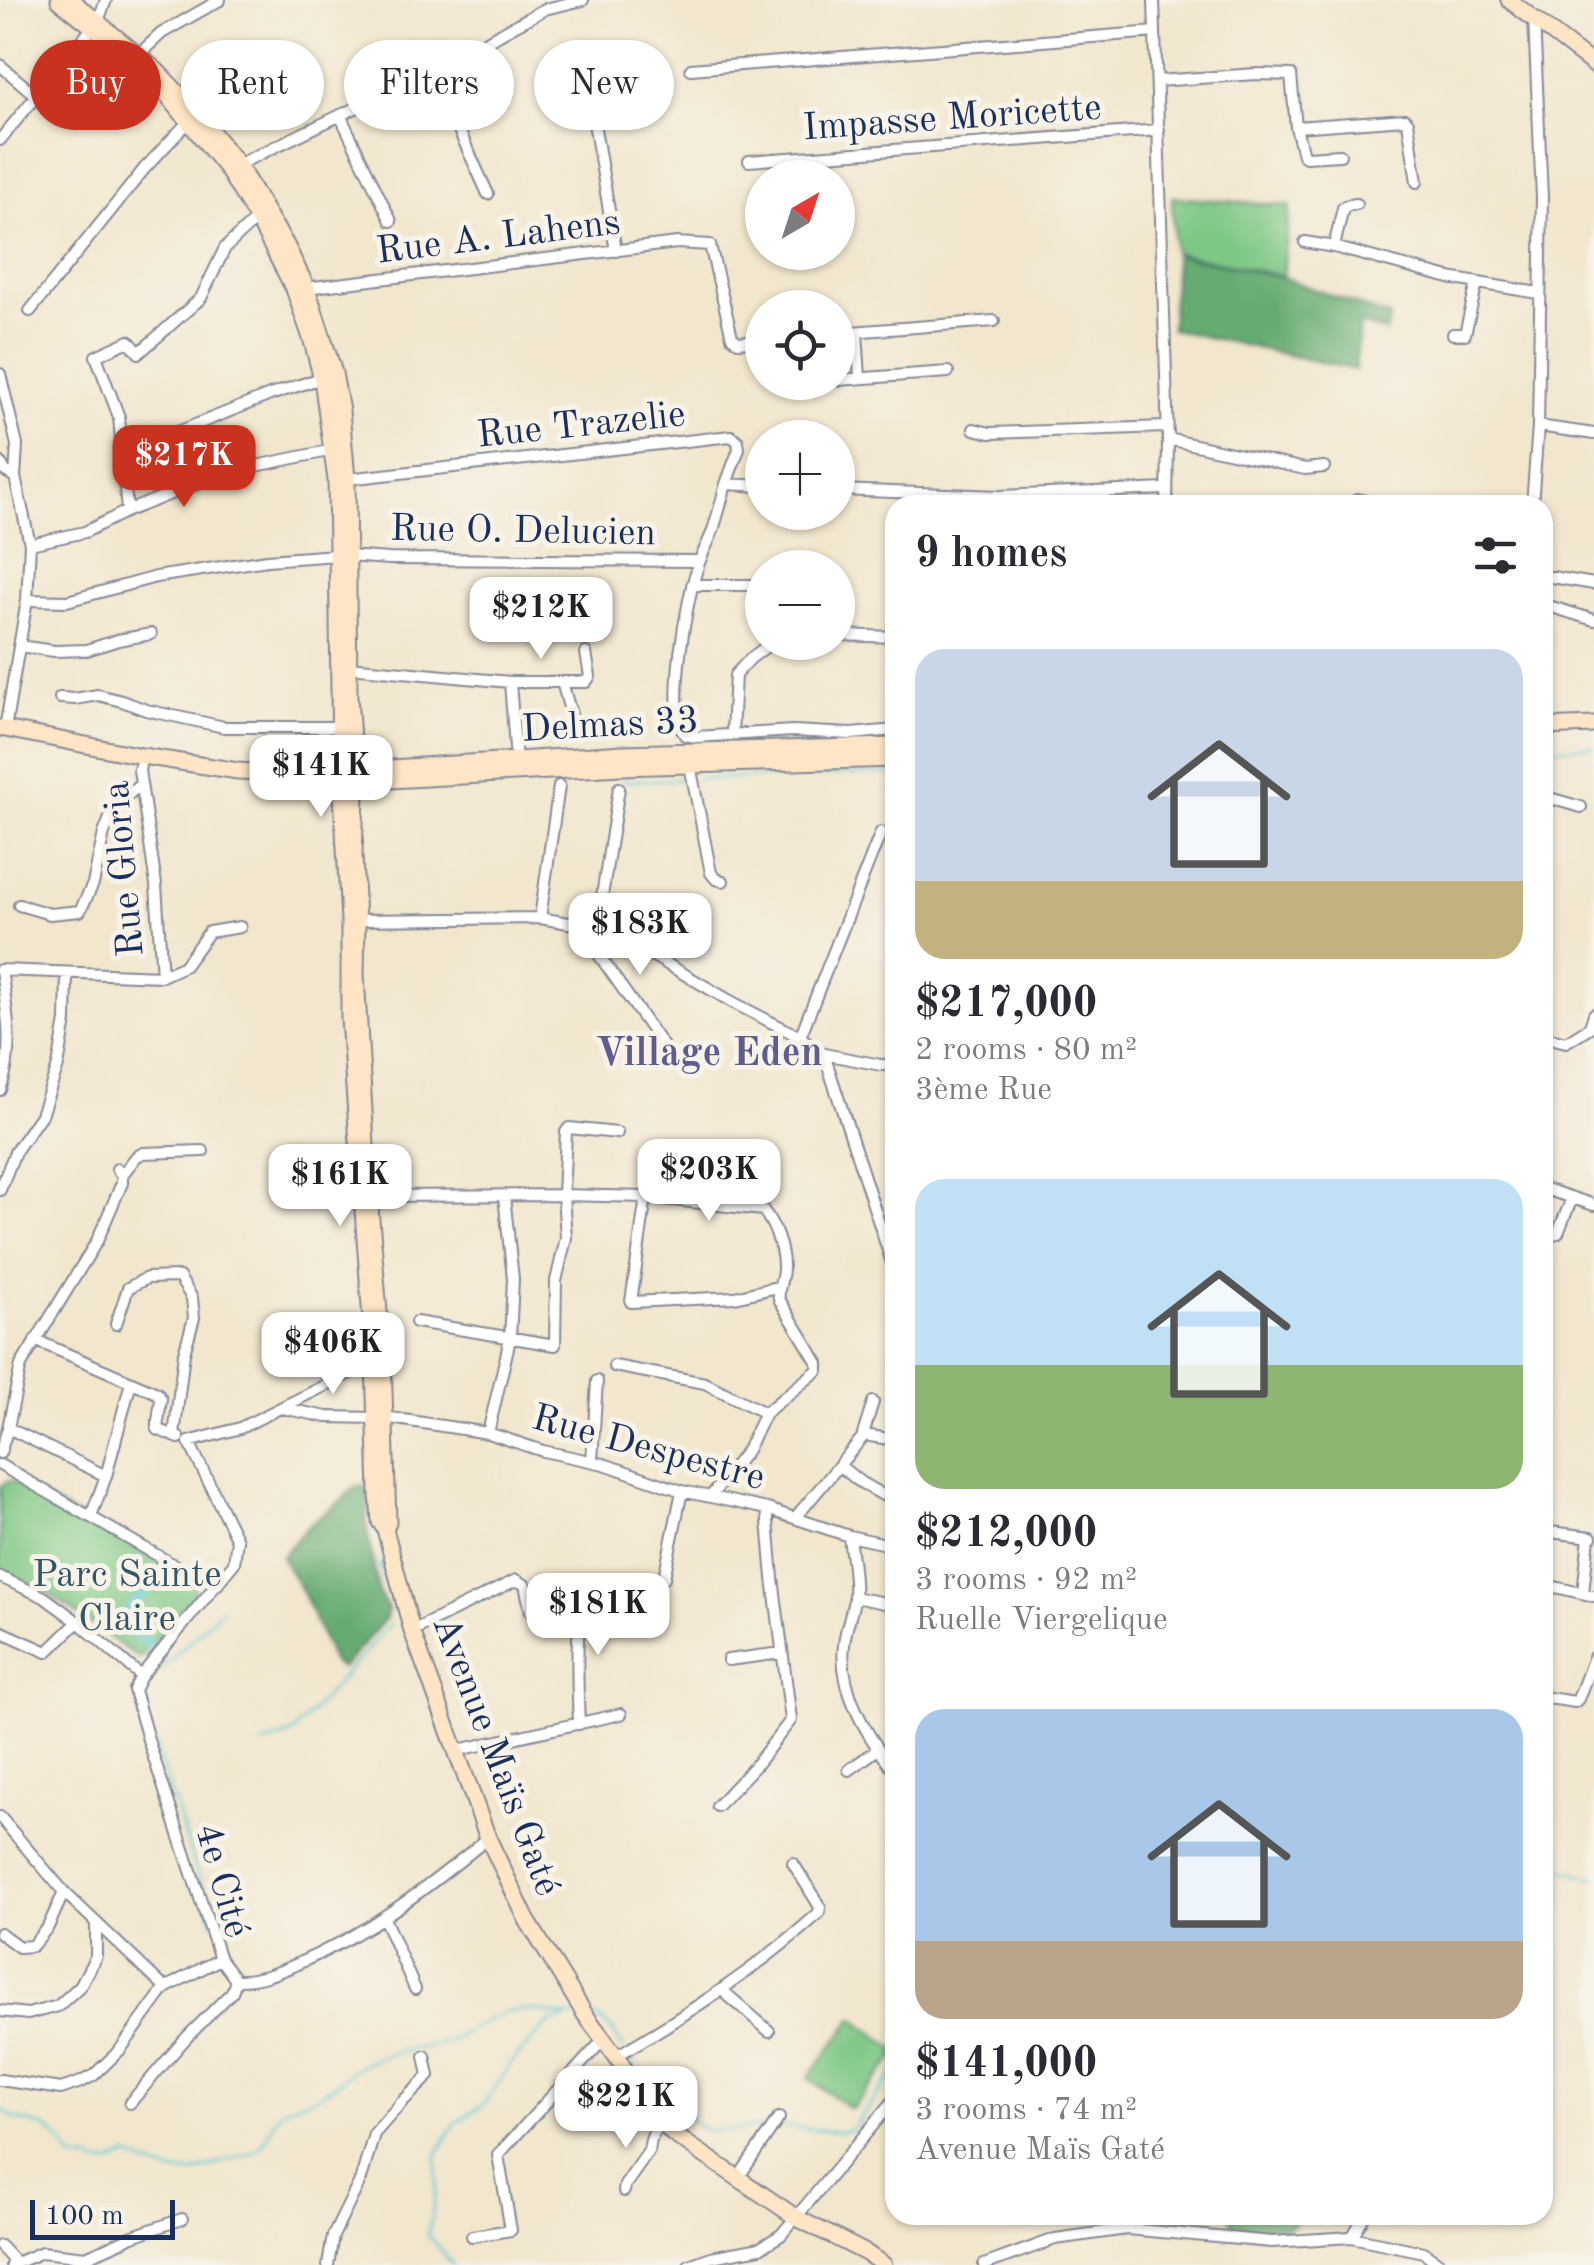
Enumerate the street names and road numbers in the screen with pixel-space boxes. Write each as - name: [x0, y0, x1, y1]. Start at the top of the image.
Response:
- street label: Impasse Moricette: [802, 90, 1103, 148]
- street label: Rue A. Lahens: [374, 204, 622, 272]
- street label: Rue Trazelie: [475, 396, 687, 456]
- street label: Rue O. Delucien: [390, 511, 656, 553]
- street label: Delmas 33: [521, 702, 700, 750]
- street label: Rue Gloria: [98, 779, 152, 958]
- street label: Rue Despestre: [528, 1400, 769, 1498]
- street label: Avenue Maïs Gaté: [424, 1611, 566, 1901]
- street label: 4e Cité: [187, 1820, 255, 1942]

